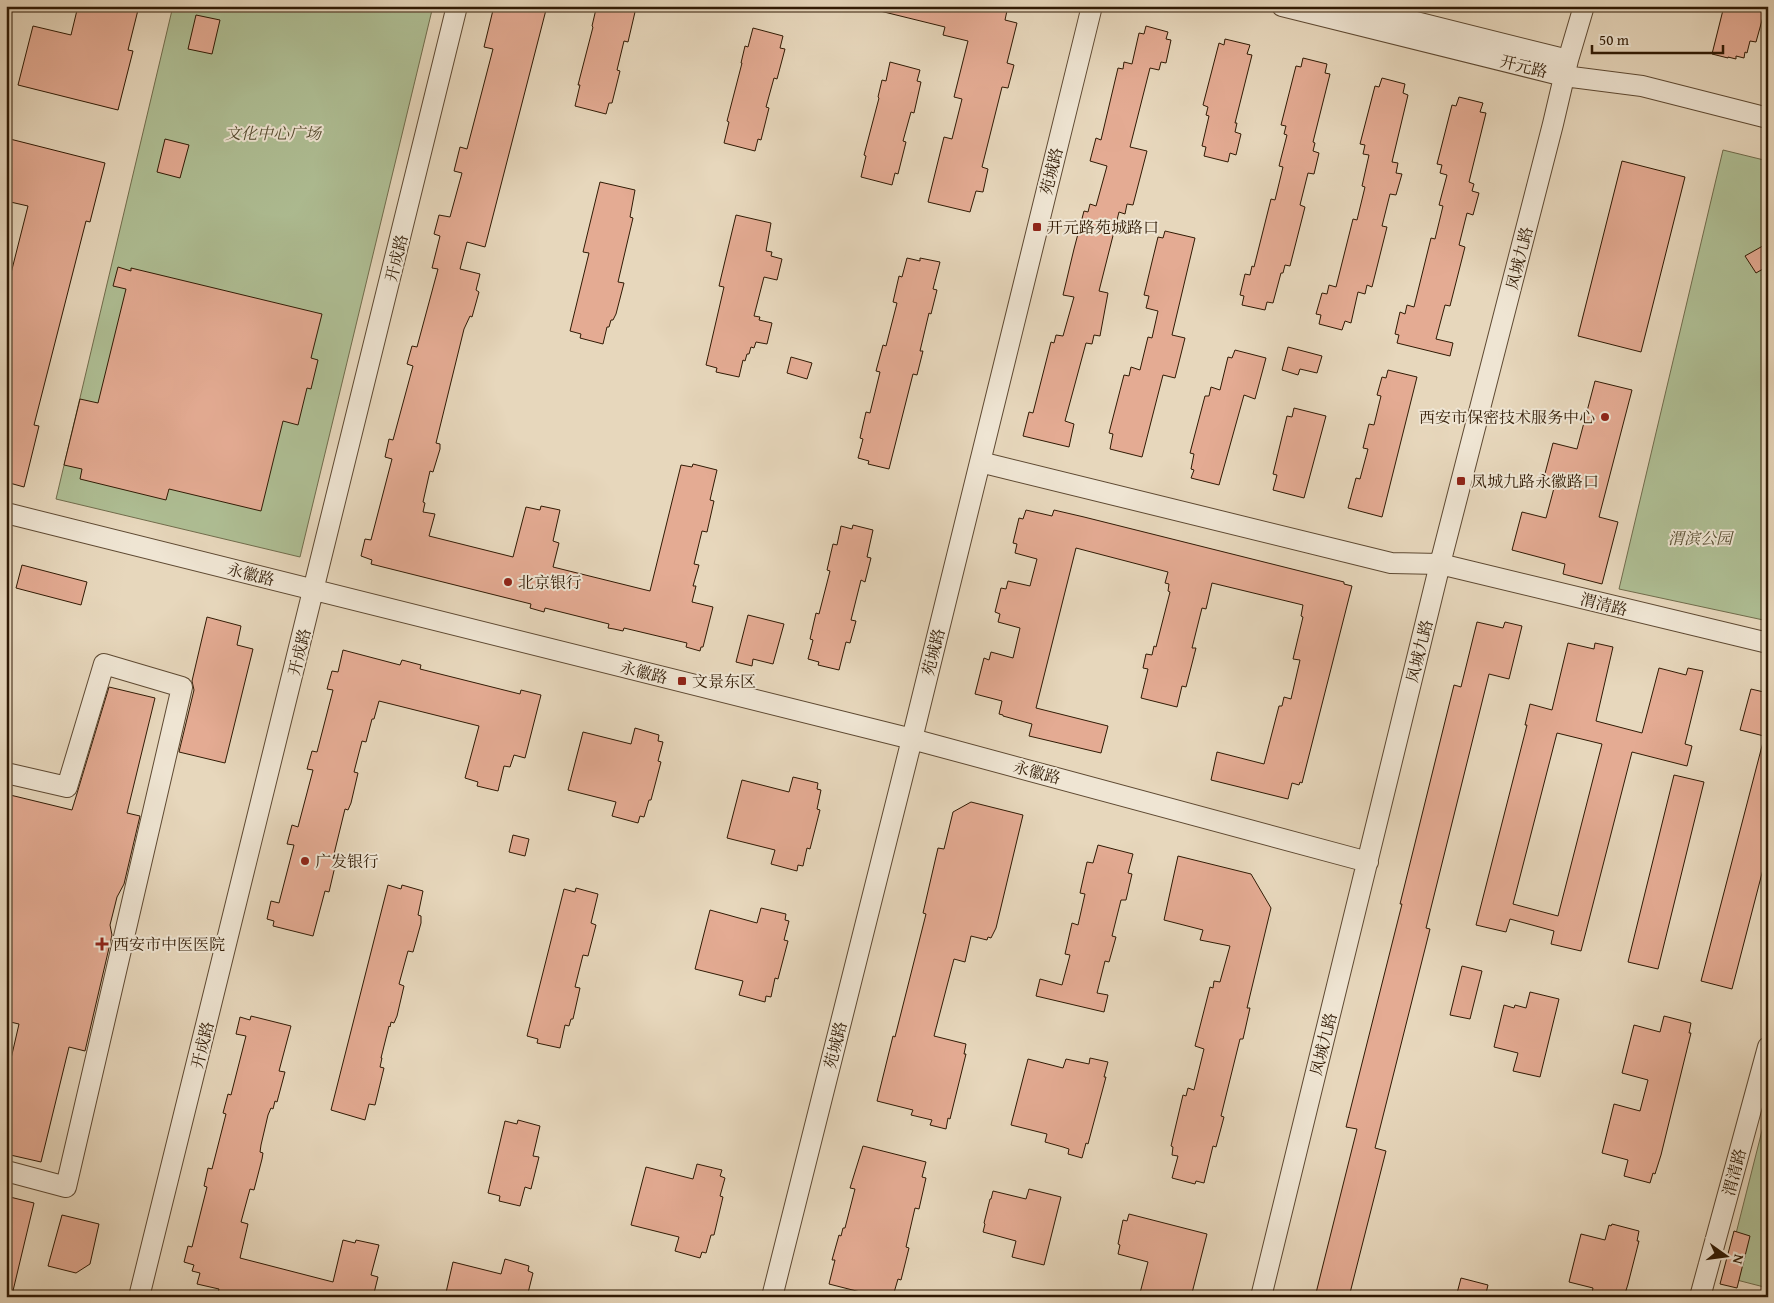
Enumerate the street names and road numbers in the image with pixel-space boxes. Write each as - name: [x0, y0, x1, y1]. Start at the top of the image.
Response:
- street label: 开元路: [1498, 49, 1550, 83]
- street label: 苑城路: [1034, 145, 1068, 197]
- street label: 凤城九路: [1500, 224, 1538, 292]
- street label: 开成路: [379, 232, 413, 284]
- street label: 永徽路: [225, 557, 277, 591]
- street label: 渭清路: [1578, 587, 1630, 621]
- street label: 凤城九路: [1400, 617, 1438, 685]
- street label: 开成路: [282, 626, 316, 678]
- street label: 苑城路: [916, 626, 950, 678]
- street label: 永徽路: [618, 655, 670, 689]
- street label: 永徽路: [1011, 754, 1063, 790]
- street label: 凤城九路: [1304, 1010, 1342, 1078]
- street label: 开成路: [185, 1019, 219, 1071]
- street label: 苑城路: [818, 1019, 852, 1071]
- street label: 渭清路: [1716, 1146, 1752, 1198]

